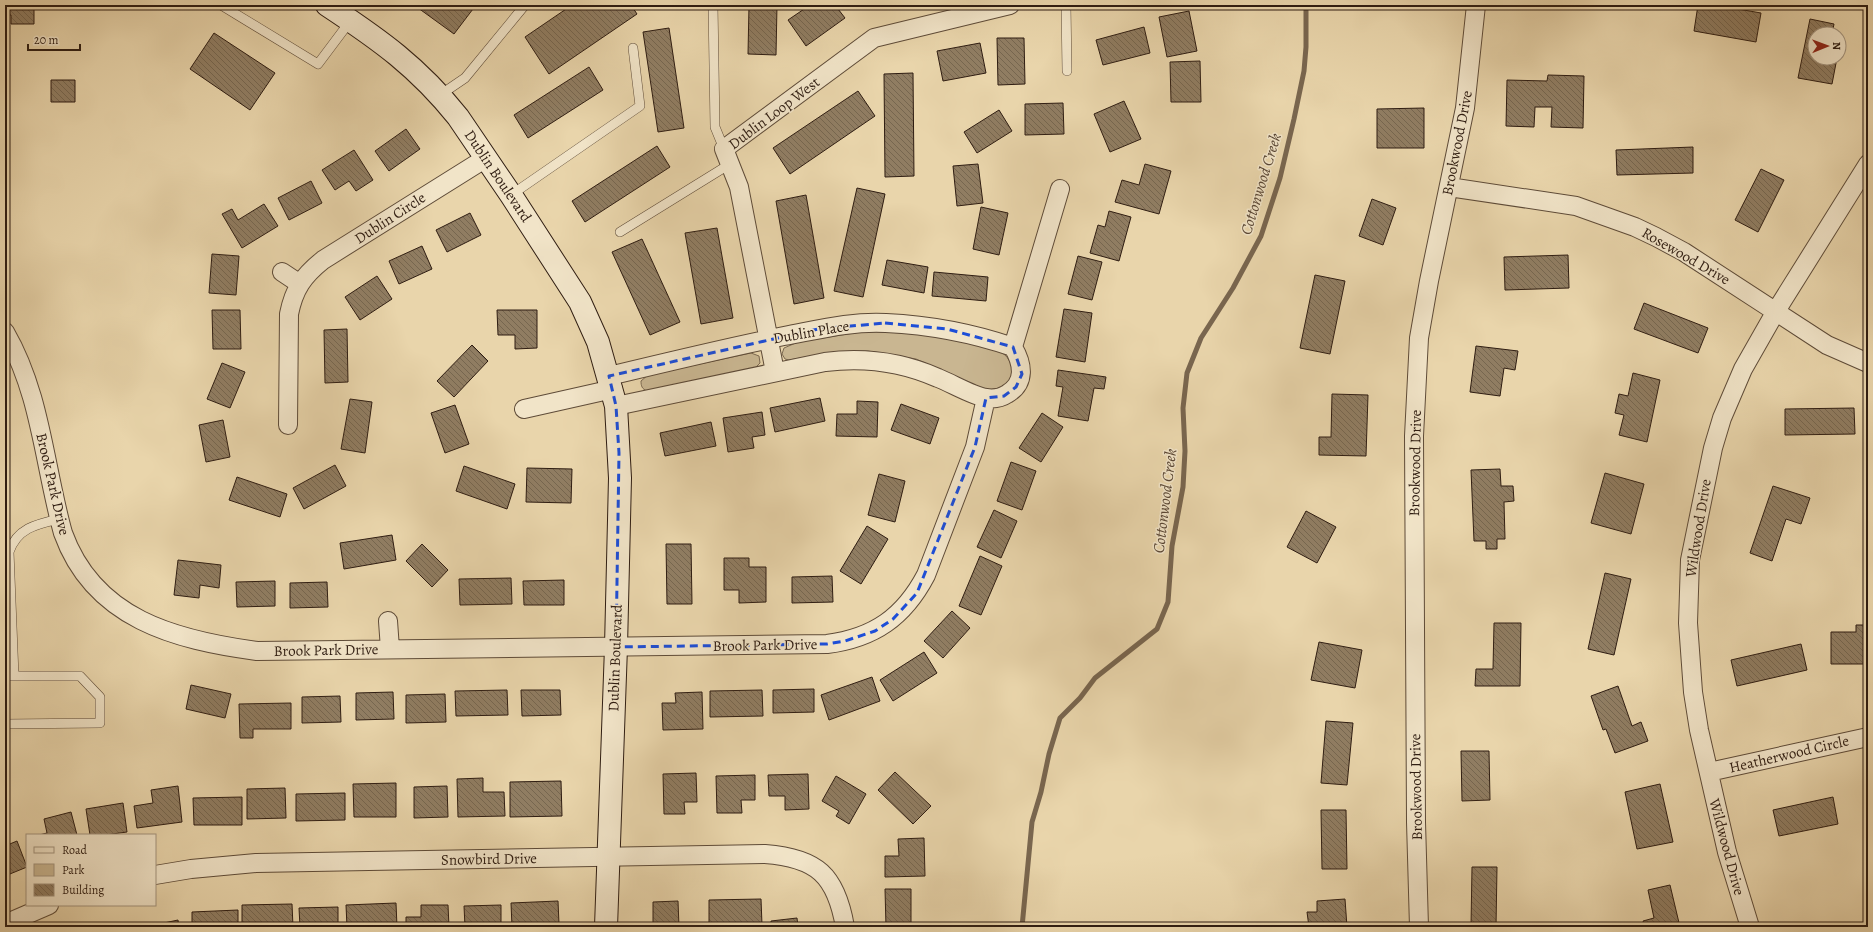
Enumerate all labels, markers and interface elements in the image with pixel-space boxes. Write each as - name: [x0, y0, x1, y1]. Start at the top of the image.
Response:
- scale bar: [28, 26, 80, 52]
- north arrow: [1807, 26, 1847, 66]
- text: 20 m: [34, 32, 58, 48]
- text: N: [1829, 42, 1844, 50]
- street label: Dublin Loop West: [724, 72, 824, 154]
- street label: Brookwood Drive: [1437, 88, 1477, 197]
- street label: Dublin Boulevard: [460, 126, 537, 227]
- water label: Cottonwood Creek: [1235, 130, 1287, 238]
- street label: Dublin Circle: [351, 187, 430, 248]
- street label: Rosewood Drive: [1638, 223, 1734, 290]
- street label: Dublin Place: [771, 315, 851, 349]
- street label: Brookwood Drive: [1404, 409, 1426, 517]
- street label: Brook Park Drive: [31, 431, 75, 537]
- water label: Cottonwood Creek: [1148, 447, 1182, 555]
- street label: Wildwood Drive: [1680, 477, 1716, 580]
- street label: Dublin Boulevard: [603, 603, 627, 712]
- street label: Brook Park Drive: [713, 634, 818, 656]
- street label: Brook Park Drive: [274, 639, 379, 661]
- street label: Heatherwood Circle: [1727, 730, 1851, 778]
- street label: Brookwood Drive: [1405, 733, 1427, 841]
- street label: Wildwood Drive: [1704, 795, 1750, 898]
- legend: [26, 834, 156, 906]
- text: Road: [62, 842, 88, 858]
- street label: Snowbird Drive: [441, 848, 537, 870]
- text: Park: [62, 862, 85, 878]
- text: Building: [62, 882, 104, 898]

